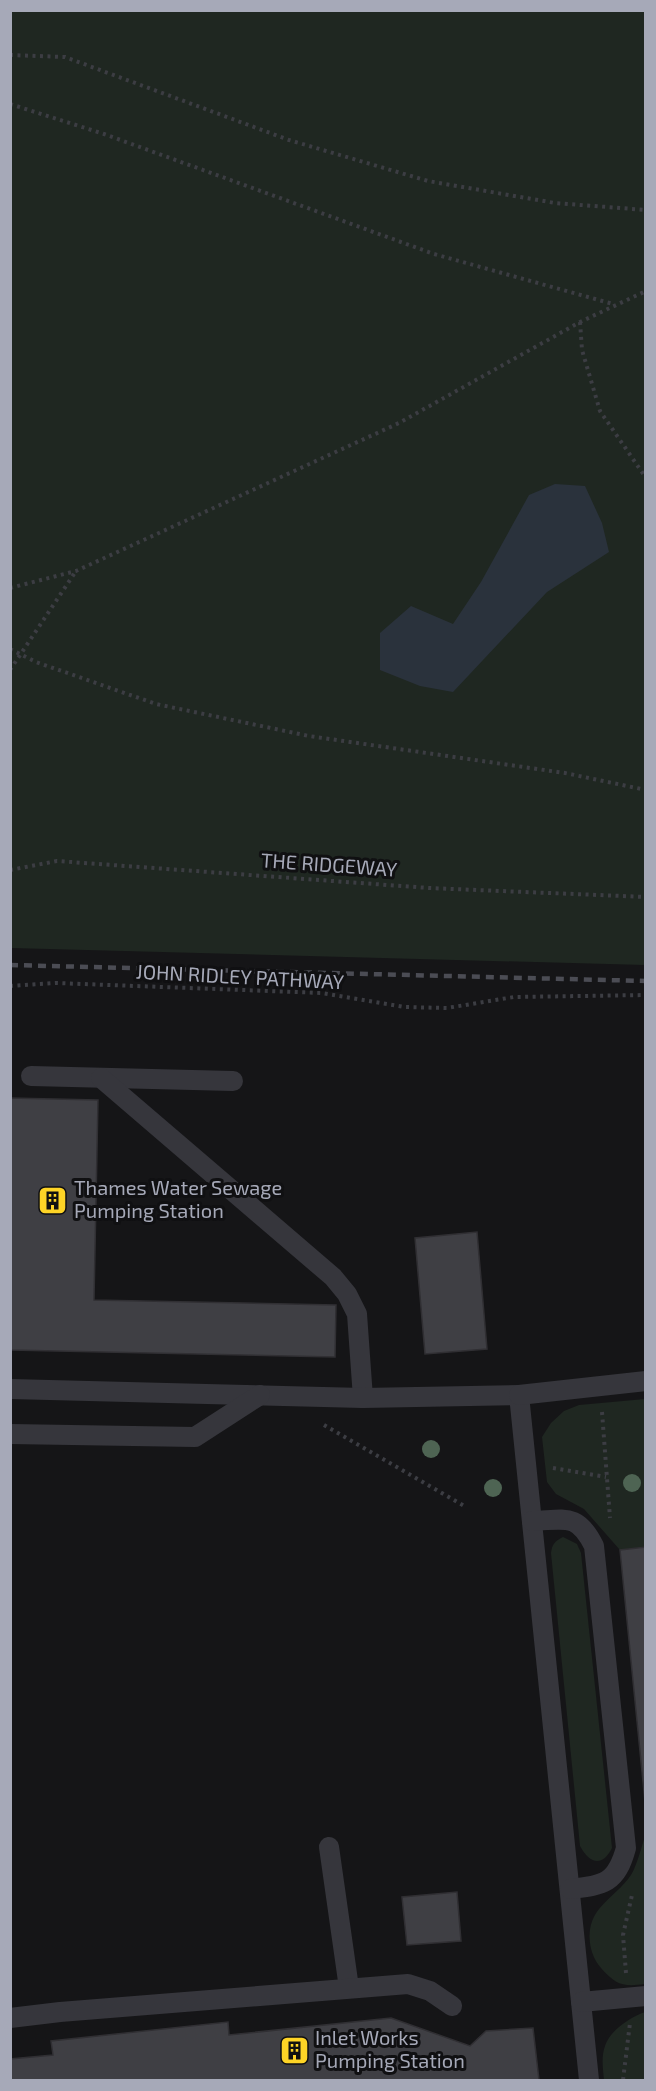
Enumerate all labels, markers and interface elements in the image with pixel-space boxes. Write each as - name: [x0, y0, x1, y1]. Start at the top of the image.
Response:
- street label: THE RIDGEWAY: [260, 847, 399, 881]
- street label: JOHN RIDLEY PATHWAY: [135, 959, 345, 993]
- place label: Thames Water Sewage Pumping Station: [74, 1175, 282, 1222]
- building icon: Thames Water Sewage Pumping Station: [37, 1184, 69, 1216]
- place label: Inlet Works Pumping Station: [315, 2025, 465, 2072]
- building icon: Inlet Works Pumping Station: [278, 2034, 310, 2066]

